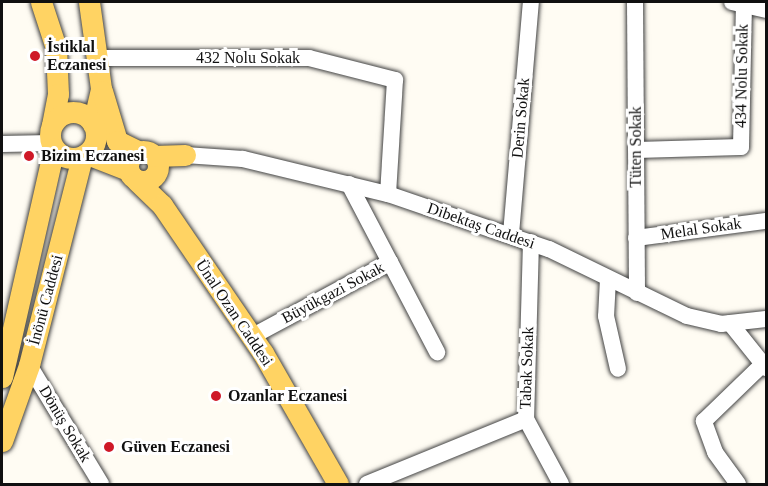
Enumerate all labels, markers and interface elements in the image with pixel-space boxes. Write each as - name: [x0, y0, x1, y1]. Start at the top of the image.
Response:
- street label: 434 Nolu Sokak: [731, 24, 753, 128]
- place label: İstiklal Eczanesi: [47, 37, 107, 75]
- street label: 432 Nolu Sokak: [196, 48, 300, 68]
- marker: İstiklal Eczanesi: [28, 49, 42, 63]
- street label: Derin Sokak: [508, 77, 534, 159]
- street label: Tüten Sokak: [626, 106, 646, 188]
- place label: Bizim Eczanesi: [41, 146, 145, 166]
- marker: Bizim Eczanesi: [22, 149, 36, 163]
- street label: Dibektaş Caddesi: [425, 199, 537, 253]
- street label: Melal Sokak: [659, 214, 743, 244]
- street label: İnönü Caddesi: [25, 253, 67, 347]
- street label: Ünal Ozan Caddesi: [191, 256, 277, 370]
- street label: Büyükgazi Sokak: [278, 258, 388, 328]
- street label: Tabak Sokak: [516, 326, 538, 410]
- street label: Dönüş Sokak: [35, 382, 95, 466]
- place label: Ozanlar Eczanesi: [228, 386, 348, 406]
- marker: Ozanlar Eczanesi: [209, 389, 223, 403]
- place label: Güven Eczanesi: [121, 437, 230, 457]
- marker: Güven Eczanesi: [102, 440, 116, 454]

